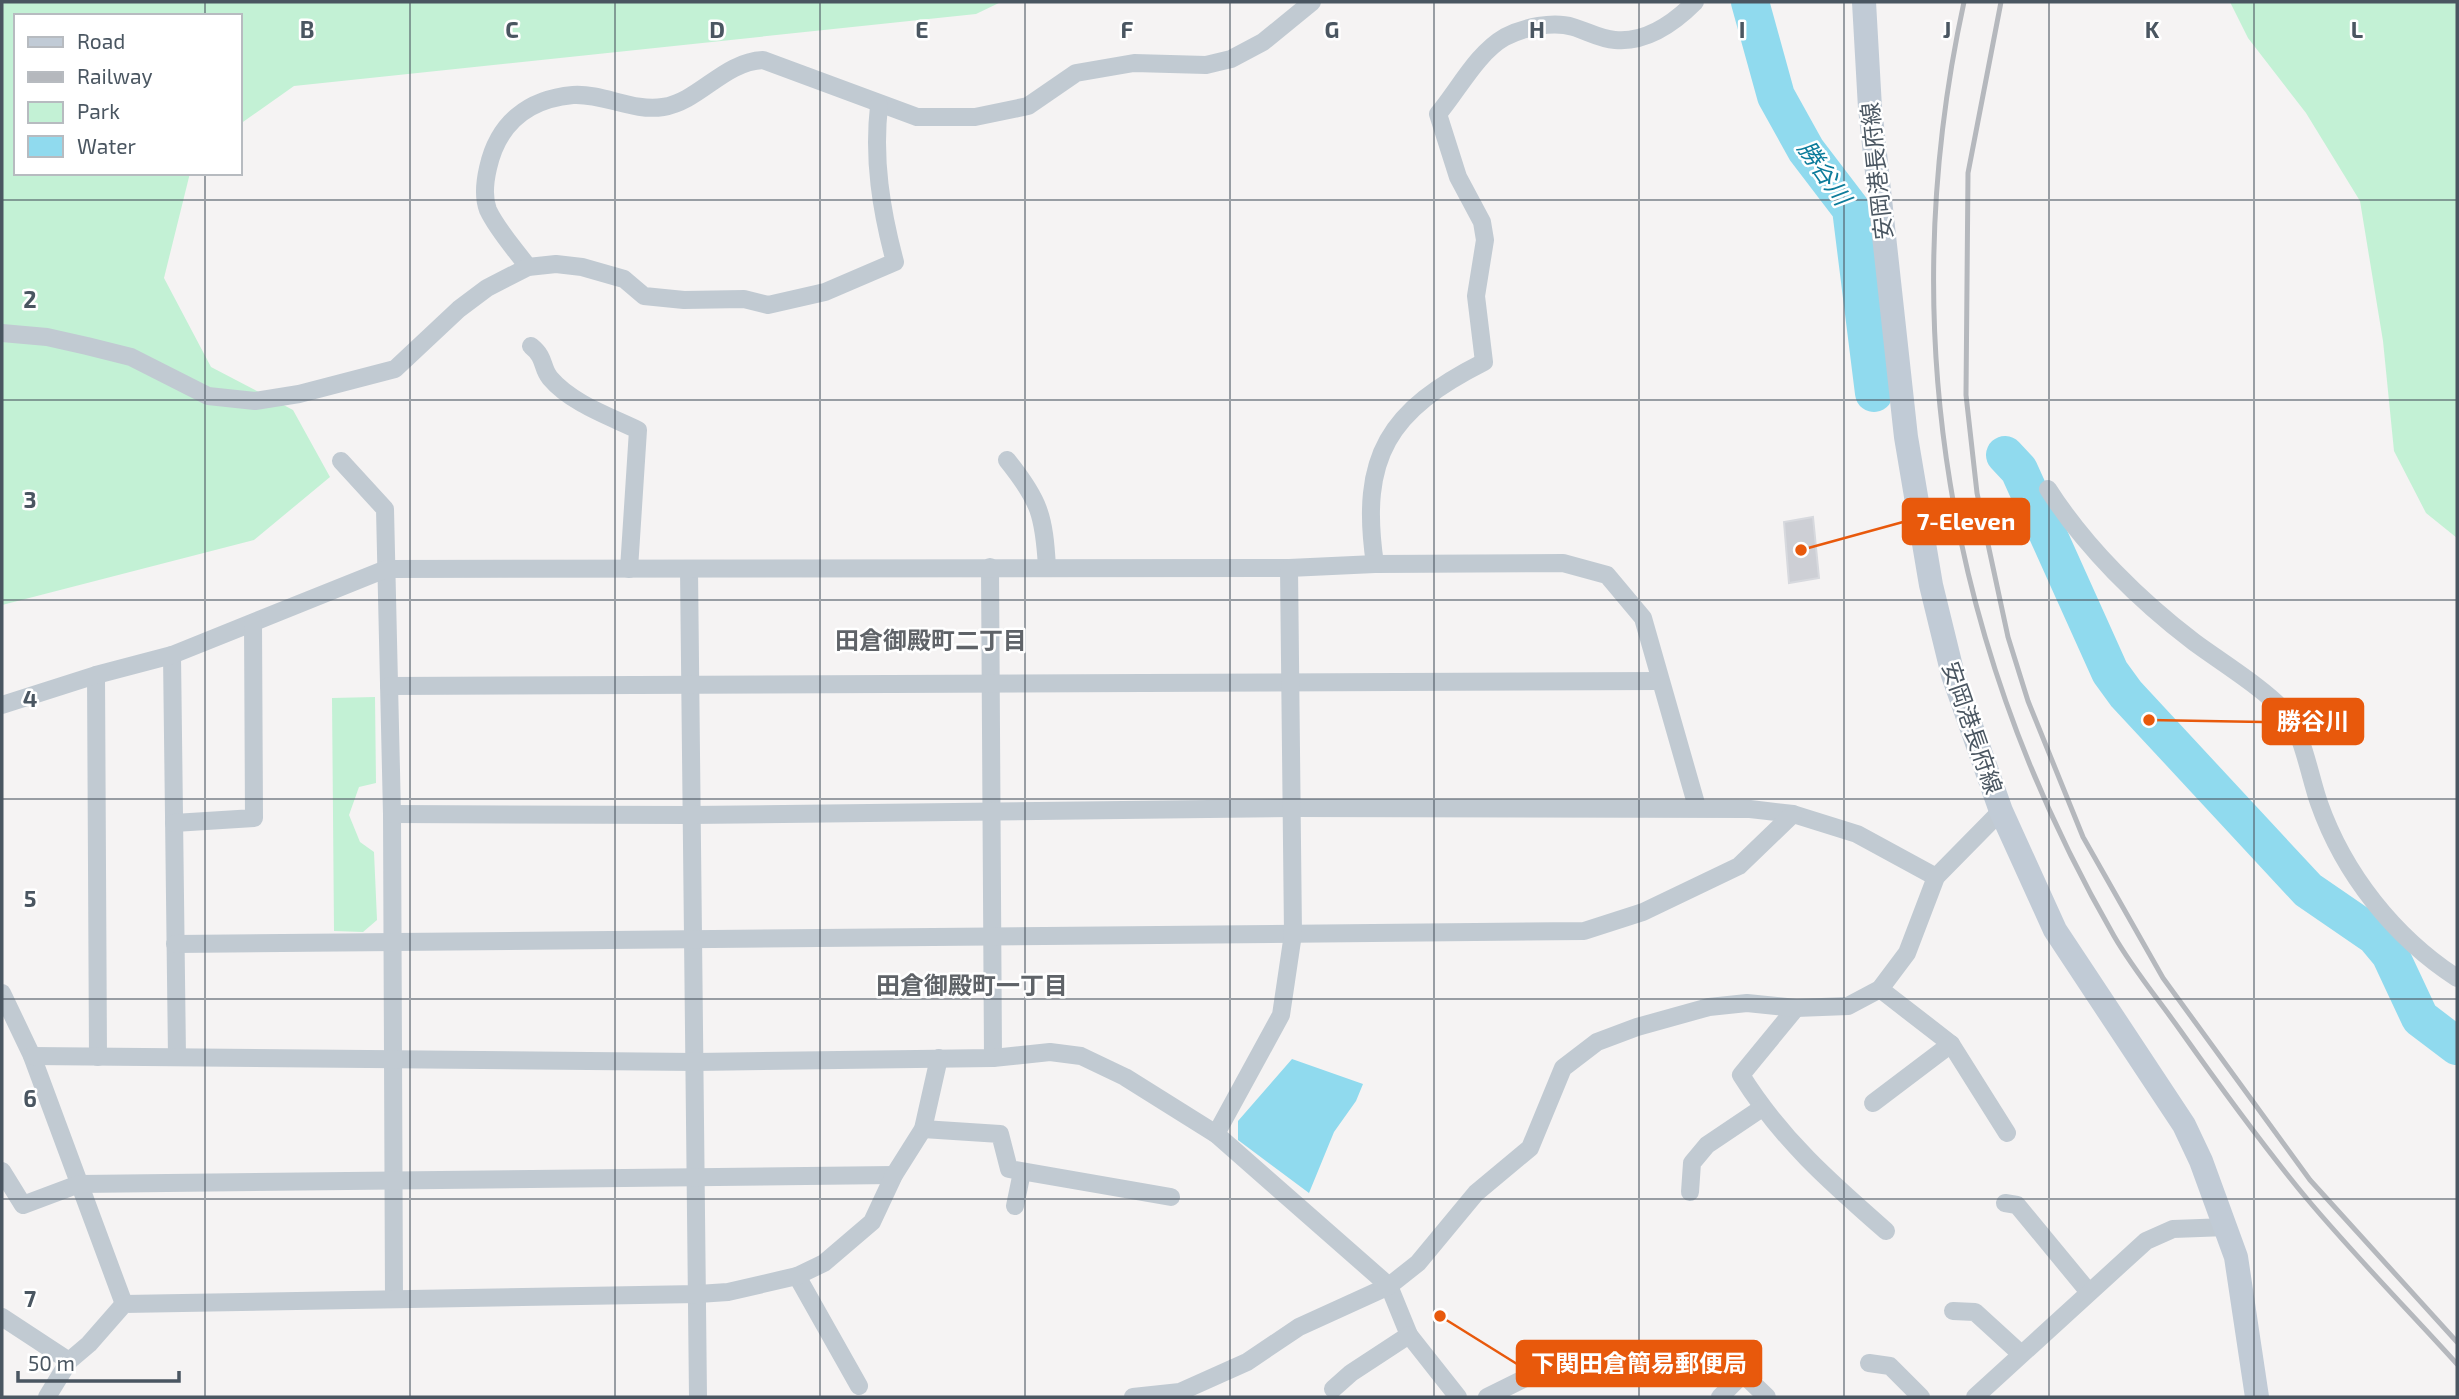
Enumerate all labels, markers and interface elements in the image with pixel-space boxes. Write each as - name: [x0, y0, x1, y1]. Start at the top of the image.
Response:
- legend: [14, 14, 242, 175]
- text: B: [300, 15, 314, 43]
- text: C: [505, 15, 519, 43]
- text: D: [709, 15, 725, 43]
- text: E: [915, 15, 929, 43]
- text: F: [1121, 15, 1134, 43]
- text: G: [1325, 15, 1339, 43]
- text: H: [1529, 15, 1545, 43]
- text: I: [1739, 15, 1745, 43]
- text: J: [1943, 15, 1951, 43]
- text: K: [2145, 15, 2160, 43]
- text: L: [2351, 15, 2363, 43]
- text: Road: [77, 28, 125, 53]
- text: Railway: [77, 63, 153, 88]
- text: Park: [77, 98, 120, 123]
- street label: 安岡港長府線: [1855, 101, 1897, 241]
- text: Water: [77, 133, 136, 158]
- water label: 勝谷川: [1793, 134, 1859, 212]
- text: 2: [23, 285, 37, 313]
- text: 3: [23, 485, 37, 513]
- callout: 7-Eleven: [1903, 499, 2029, 544]
- text: 7-Eleven: [1917, 506, 2015, 535]
- district label: 田倉御殿町二丁目: [835, 625, 1027, 654]
- street label: 安岡港長府線: [1937, 658, 2009, 797]
- text: 4: [23, 684, 37, 712]
- callout: 勝谷川: [2263, 699, 2363, 744]
- text: 勝谷川: [2277, 706, 2349, 735]
- text: 5: [24, 884, 36, 912]
- district label: 田倉御殿町一丁目: [876, 970, 1068, 999]
- text: 6: [23, 1084, 37, 1112]
- text: 7: [24, 1284, 36, 1312]
- scale bar: [18, 1340, 178, 1384]
- callout: 下関田倉簡易郵便局: [1517, 1341, 1761, 1386]
- text: 下関田倉簡易郵便局: [1531, 1348, 1747, 1377]
- text: 50 m: [28, 1350, 75, 1375]

